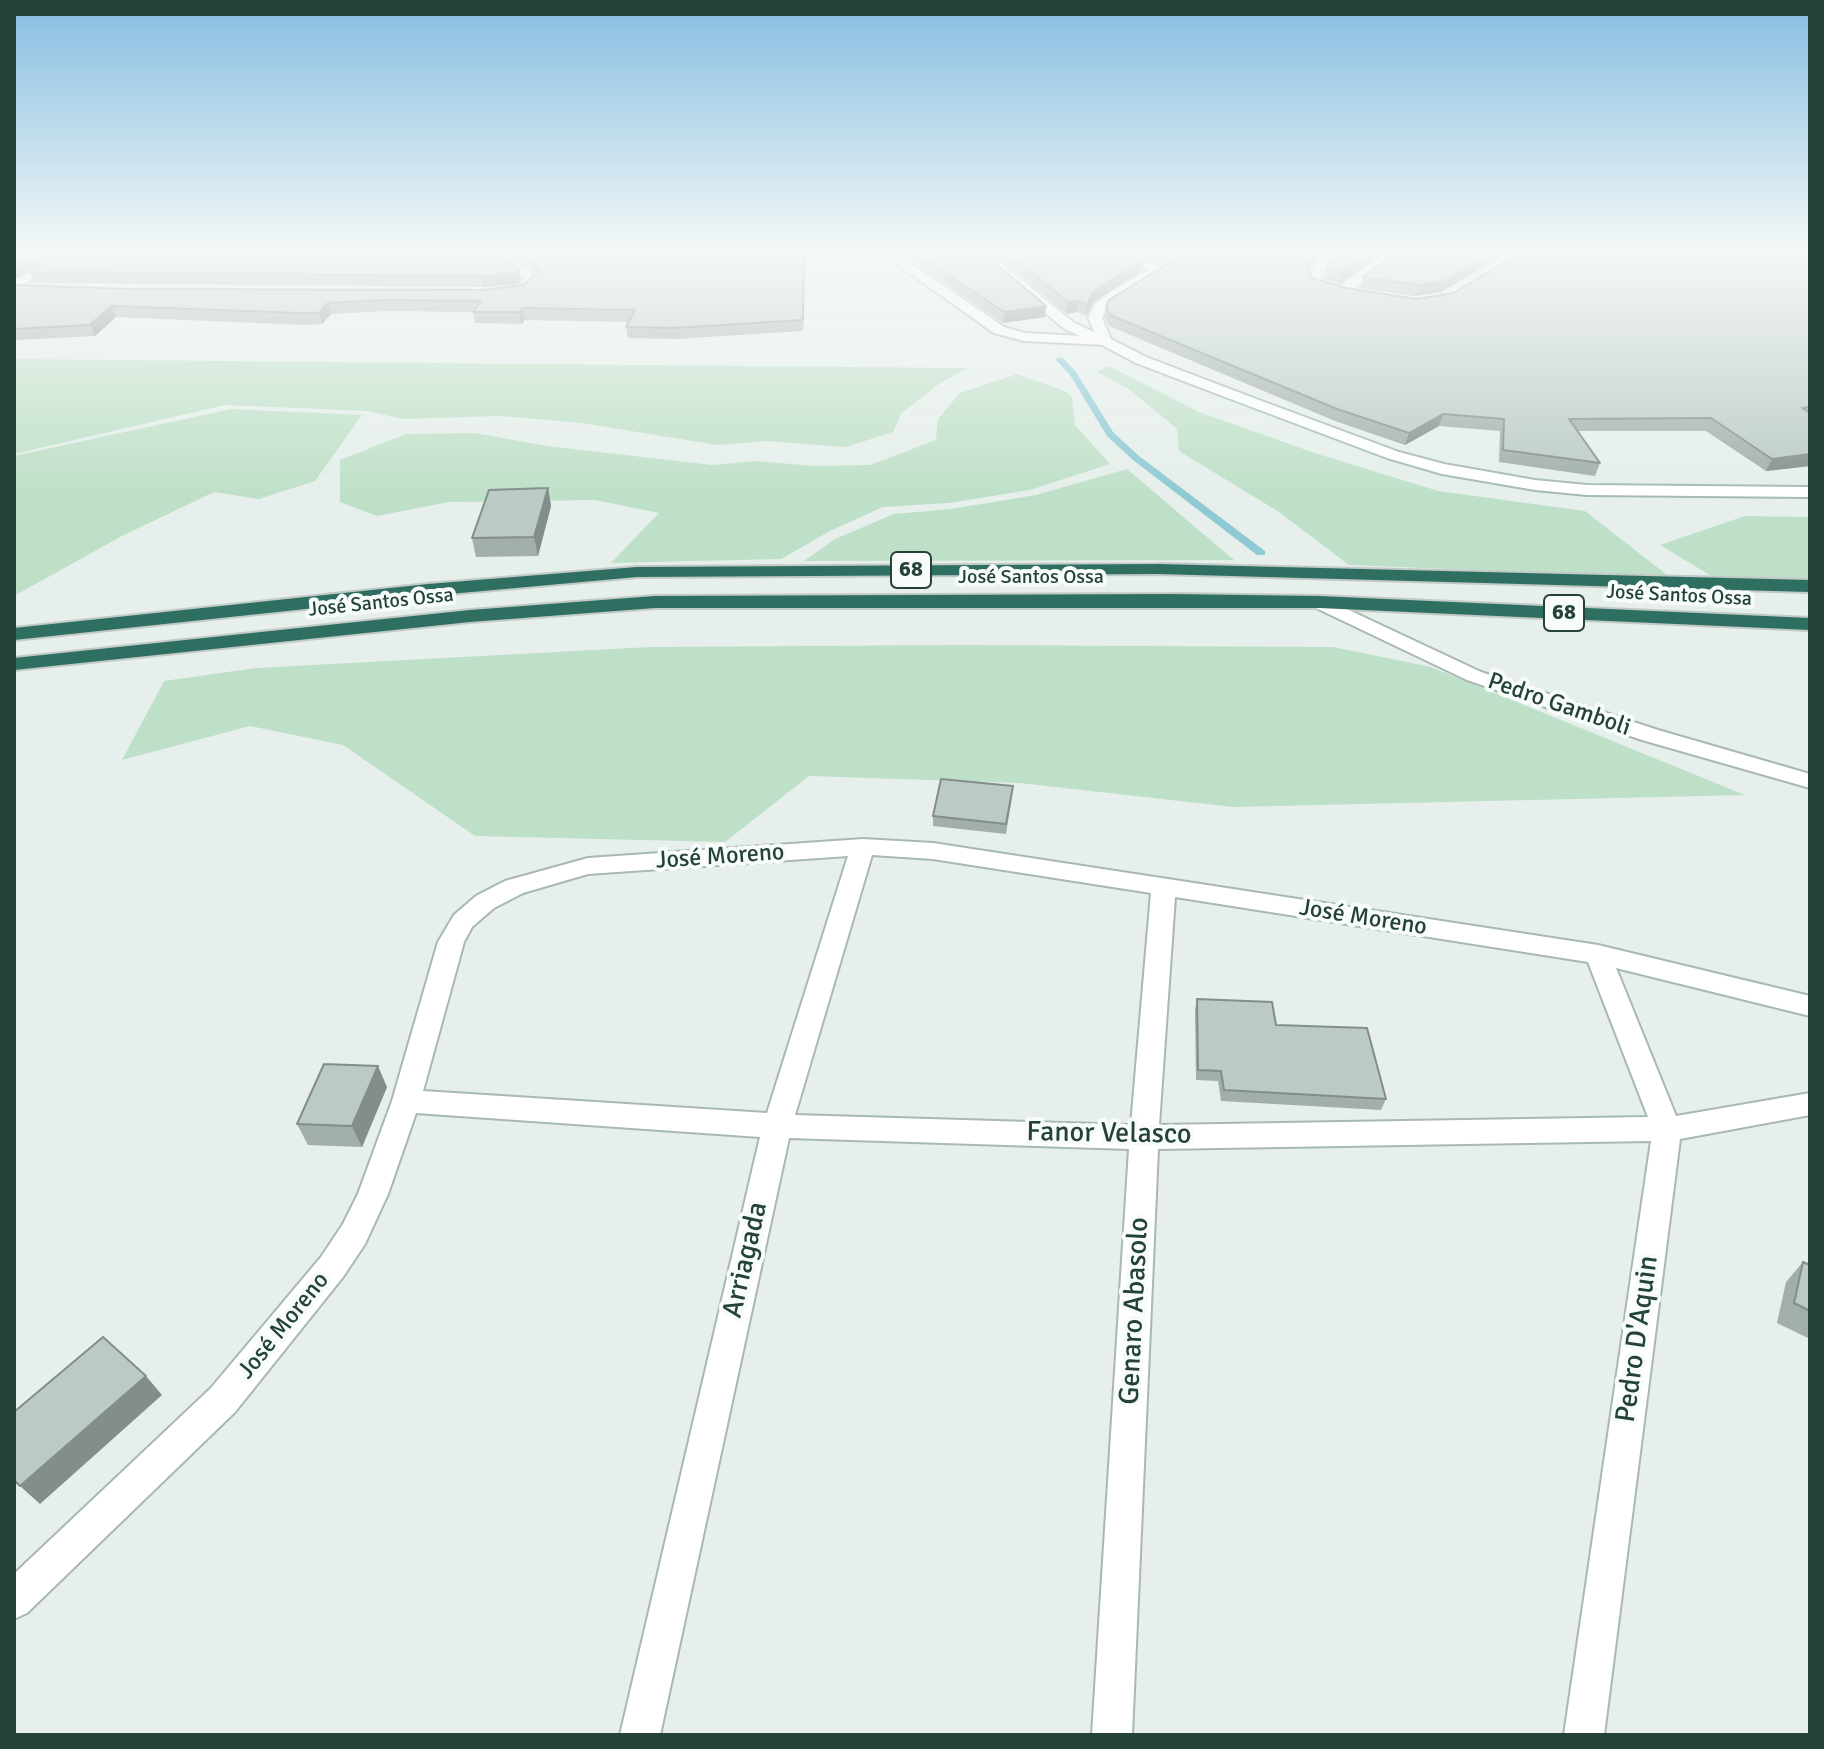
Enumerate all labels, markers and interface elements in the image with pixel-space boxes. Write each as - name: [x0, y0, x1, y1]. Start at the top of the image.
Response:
- road number: 68: [891, 552, 931, 588]
- street label: José Santos Ossa: [958, 566, 1104, 590]
- street label: José Santos Ossa: [1606, 580, 1752, 612]
- street label: José Santos Ossa: [307, 583, 455, 623]
- road number: 68: [1544, 595, 1584, 631]
- street label: Pedro Gamboli: [1484, 667, 1634, 743]
- street label: José Moreno: [655, 838, 785, 876]
- street label: José Moreno: [1297, 894, 1429, 942]
- street label: Fanor Velasco: [1026, 1116, 1192, 1152]
- street label: Arriagada: [716, 1199, 776, 1321]
- street label: Genaro Abasolo: [1113, 1217, 1157, 1405]
- street label: Pedro D'Aquin: [1610, 1253, 1666, 1425]
- street label: José Moreno: [232, 1267, 336, 1385]

